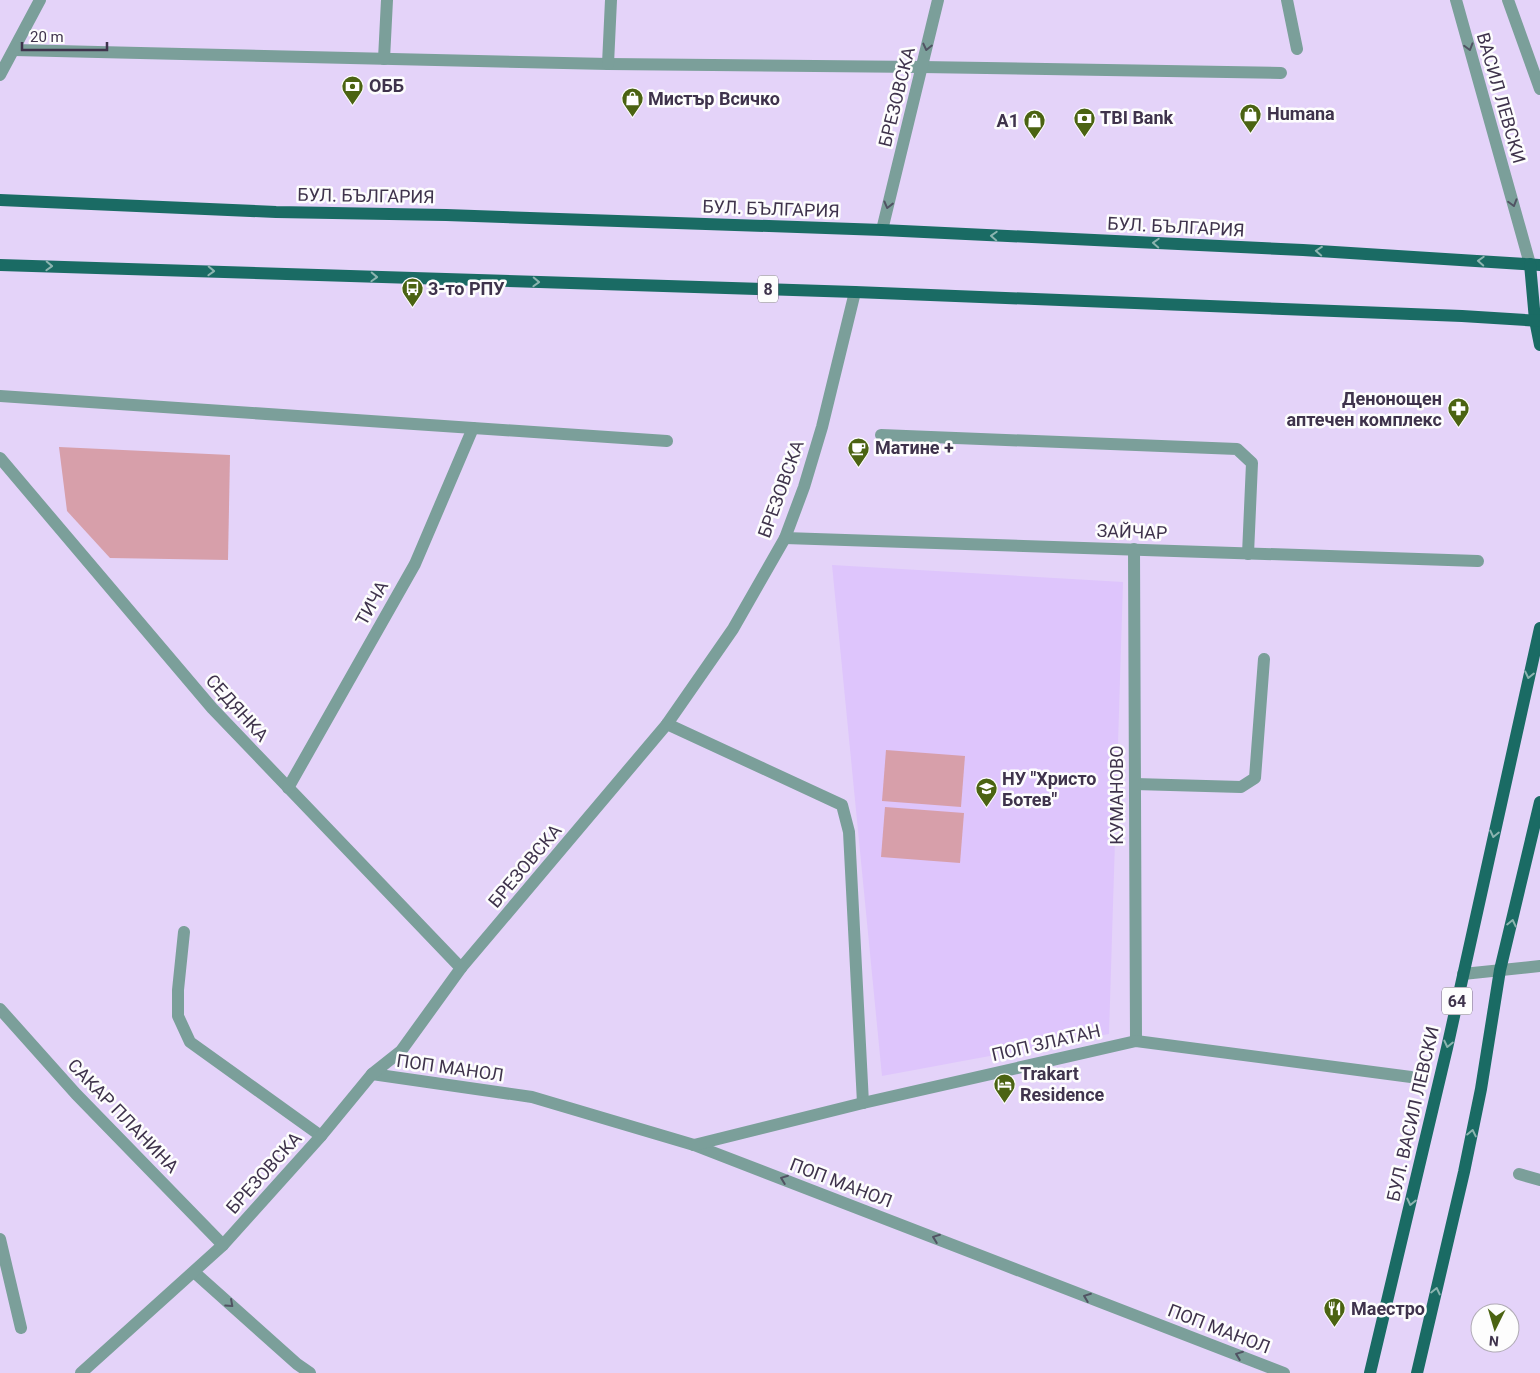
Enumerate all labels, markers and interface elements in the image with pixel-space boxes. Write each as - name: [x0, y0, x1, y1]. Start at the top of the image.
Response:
- scale bar: [22, 20, 108, 52]
- text: 20 m: [30, 28, 64, 46]
- street label: ВАСИЛ ЛЕВСКИ: [1473, 30, 1530, 166]
- one-way arrow: [922, 43, 933, 52]
- one-way arrow: [1463, 43, 1474, 51]
- street label: БРЕЗОВСКА: [874, 44, 919, 149]
- bank icon: ОББ: [341, 74, 365, 105]
- place label: ОББ: [369, 75, 404, 96]
- shop icon: Мистър Всичко: [620, 87, 644, 118]
- place label: Мистър Всичко: [648, 88, 780, 109]
- shop icon: Humana: [1239, 102, 1263, 133]
- place label: Humana: [1267, 103, 1335, 124]
- bank icon: TBI Bank: [1072, 106, 1096, 137]
- place label: TBI Bank: [1100, 107, 1174, 128]
- shop icon: A1: [1023, 109, 1047, 140]
- place label: A1: [997, 110, 1019, 131]
- street label: БУЛ. БЪЛГАРИЯ: [297, 184, 435, 207]
- street label: БУЛ. БЪЛГАРИЯ: [702, 196, 840, 221]
- one-way arrow: [1507, 199, 1517, 207]
- one-way arrow: [883, 201, 894, 210]
- street label: БУЛ. БЪЛГАРИЯ: [1107, 212, 1245, 241]
- one-way arrow: [990, 230, 998, 241]
- one-way arrow: [1152, 238, 1160, 249]
- one-way arrow: [1314, 246, 1322, 257]
- one-way arrow: [1477, 256, 1485, 267]
- one-way arrow: [45, 261, 53, 272]
- one-way arrow: [207, 266, 215, 277]
- one-way arrow: [370, 271, 378, 282]
- one-way arrow: [532, 276, 540, 287]
- road number: 8: [758, 276, 778, 302]
- bus stop icon: 3-то РПУ: [400, 277, 424, 308]
- place label: 3-то РПУ: [428, 278, 505, 299]
- place label: Денонощен аптечен комплекс: [1286, 388, 1442, 430]
- pharmacy icon: Денонощен аптечен комплекс: [1446, 397, 1470, 428]
- cafe icon: Матине +: [847, 436, 871, 467]
- street label: БРЕЗОВСКА: [753, 437, 808, 540]
- place label: Матине +: [875, 437, 954, 458]
- street label: ЗАЙЧАР: [1096, 520, 1168, 543]
- street label: ТИЧА: [351, 577, 392, 629]
- street label: СЕДЯНКА: [202, 670, 273, 746]
- one-way arrow: [1525, 671, 1535, 680]
- street label: КУМАНОВО: [1106, 745, 1127, 845]
- place label: НУ "Христо Ботев": [1002, 768, 1096, 810]
- school or university icon: НУ "Христо Ботев": [974, 777, 998, 808]
- street label: БРЕЗОВСКА: [484, 820, 566, 912]
- one-way arrow: [1489, 829, 1500, 838]
- one-way arrow: [1506, 919, 1516, 927]
- road number: 64: [1442, 988, 1472, 1014]
- street label: ПОП ЗЛАТАН: [989, 1020, 1102, 1065]
- street label: БУЛ. ВАСИЛ ЛЕВСКИ: [1382, 1024, 1443, 1203]
- one-way arrow: [1443, 1039, 1454, 1048]
- street label: ПОП МАНОЛ: [395, 1050, 505, 1085]
- street label: САКАР ПЛАНИНА: [64, 1054, 183, 1177]
- place label: Trakart Residence: [1020, 1063, 1105, 1105]
- hotel icon: Trakart Residence: [992, 1072, 1016, 1103]
- street label: БРЕЗОВСКА: [222, 1127, 306, 1218]
- one-way arrow: [1466, 1129, 1477, 1137]
- street label: ПОП МАНОЛ: [787, 1153, 895, 1212]
- one-way arrow: [780, 1175, 789, 1186]
- one-way arrow: [1406, 1197, 1417, 1206]
- one-way arrow: [932, 1234, 941, 1244]
- one-way arrow: [1430, 1287, 1441, 1296]
- one-way arrow: [1083, 1293, 1092, 1303]
- restaurant icon: Маестро: [1323, 1297, 1347, 1328]
- one-way arrow: [225, 1298, 234, 1307]
- place label: Маестро: [1351, 1298, 1425, 1319]
- street label: ПОП МАНОЛ: [1165, 1299, 1273, 1358]
- north arrow: [1470, 1303, 1520, 1353]
- text: N: [1488, 1333, 1499, 1349]
- one-way arrow: [1235, 1351, 1244, 1362]

